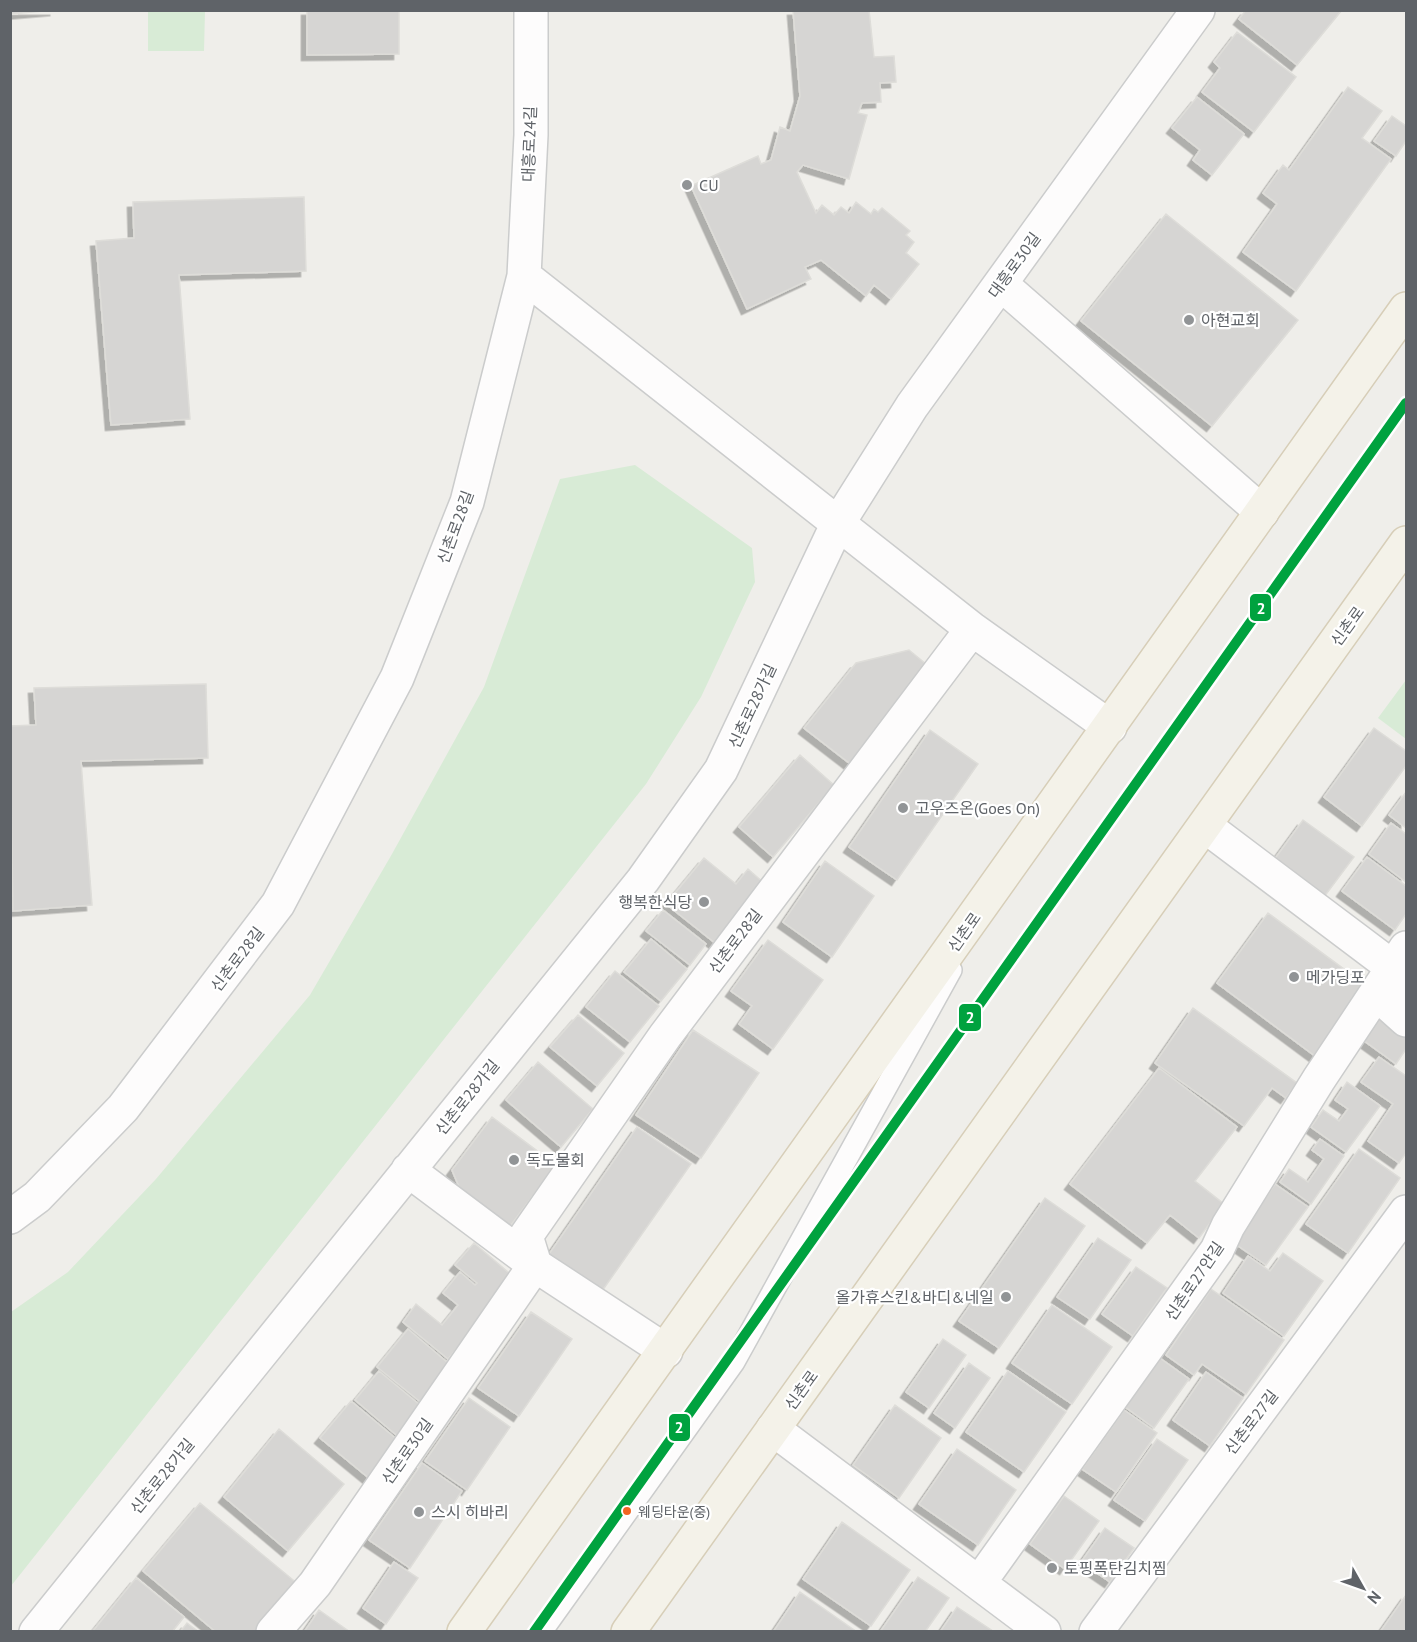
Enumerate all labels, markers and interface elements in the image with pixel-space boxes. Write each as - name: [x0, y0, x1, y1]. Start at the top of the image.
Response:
- street label: 대흥로24길: [518, 106, 540, 182]
- place label: CU: [699, 175, 719, 195]
- marker: CU: [680, 178, 694, 192]
- street label: 대흥로30길: [983, 228, 1045, 302]
- place label: 아현교회: [1201, 310, 1260, 330]
- marker: 아현교회: [1182, 313, 1196, 327]
- street label: 신촌로28길: [433, 488, 477, 566]
- line badge: 2: [1249, 593, 1272, 622]
- text: 2: [1256, 598, 1266, 618]
- street label: 신촌로: [1326, 602, 1368, 650]
- street label: 신촌로28가길: [724, 661, 780, 751]
- place label: 고우즈온(Goes On): [915, 798, 1040, 818]
- marker: 고우즈온(Goes On): [896, 801, 910, 815]
- place label: 행복한식당: [618, 892, 692, 912]
- marker: 행복한식당: [697, 895, 711, 909]
- street label: 신촌로28길: [704, 905, 766, 977]
- street label: 신촌로: [943, 908, 985, 956]
- street label: 신촌로28길: [206, 923, 268, 995]
- place label: 메가딩포: [1306, 967, 1365, 987]
- marker: 메가딩포: [1287, 970, 1301, 984]
- line badge: 2: [958, 1003, 982, 1032]
- text: 2: [965, 1007, 975, 1027]
- street label: 신촌로28가길: [431, 1055, 503, 1139]
- place label: 독도물회: [526, 1150, 585, 1170]
- marker: 독도물회: [507, 1153, 521, 1167]
- street label: 신촌로27안길: [1160, 1238, 1228, 1324]
- place label: 올가휴스킨&바디&네일: [835, 1287, 994, 1307]
- marker: 올가휴스킨&바디&네일: [999, 1290, 1013, 1304]
- street label: 신촌로: [780, 1366, 822, 1414]
- street label: 신촌로27길: [1220, 1386, 1282, 1458]
- line badge: 2: [668, 1413, 691, 1442]
- street label: 신촌로30길: [377, 1414, 437, 1488]
- text: 2: [674, 1417, 684, 1437]
- street label: 신촌로28가길: [126, 1434, 198, 1518]
- place label: 스시 히바리: [431, 1502, 509, 1522]
- place label: 웨딩타운(중): [638, 1503, 710, 1521]
- marker: 스시 히바리: [412, 1505, 426, 1519]
- marker: 웨딩타운(중): [621, 1505, 633, 1517]
- place label: 토핑폭탄김치찜: [1064, 1558, 1167, 1578]
- north arrow: [1333, 1558, 1393, 1618]
- marker: 토핑폭탄김치찜: [1045, 1561, 1059, 1575]
- text: N: [1363, 1587, 1386, 1608]

